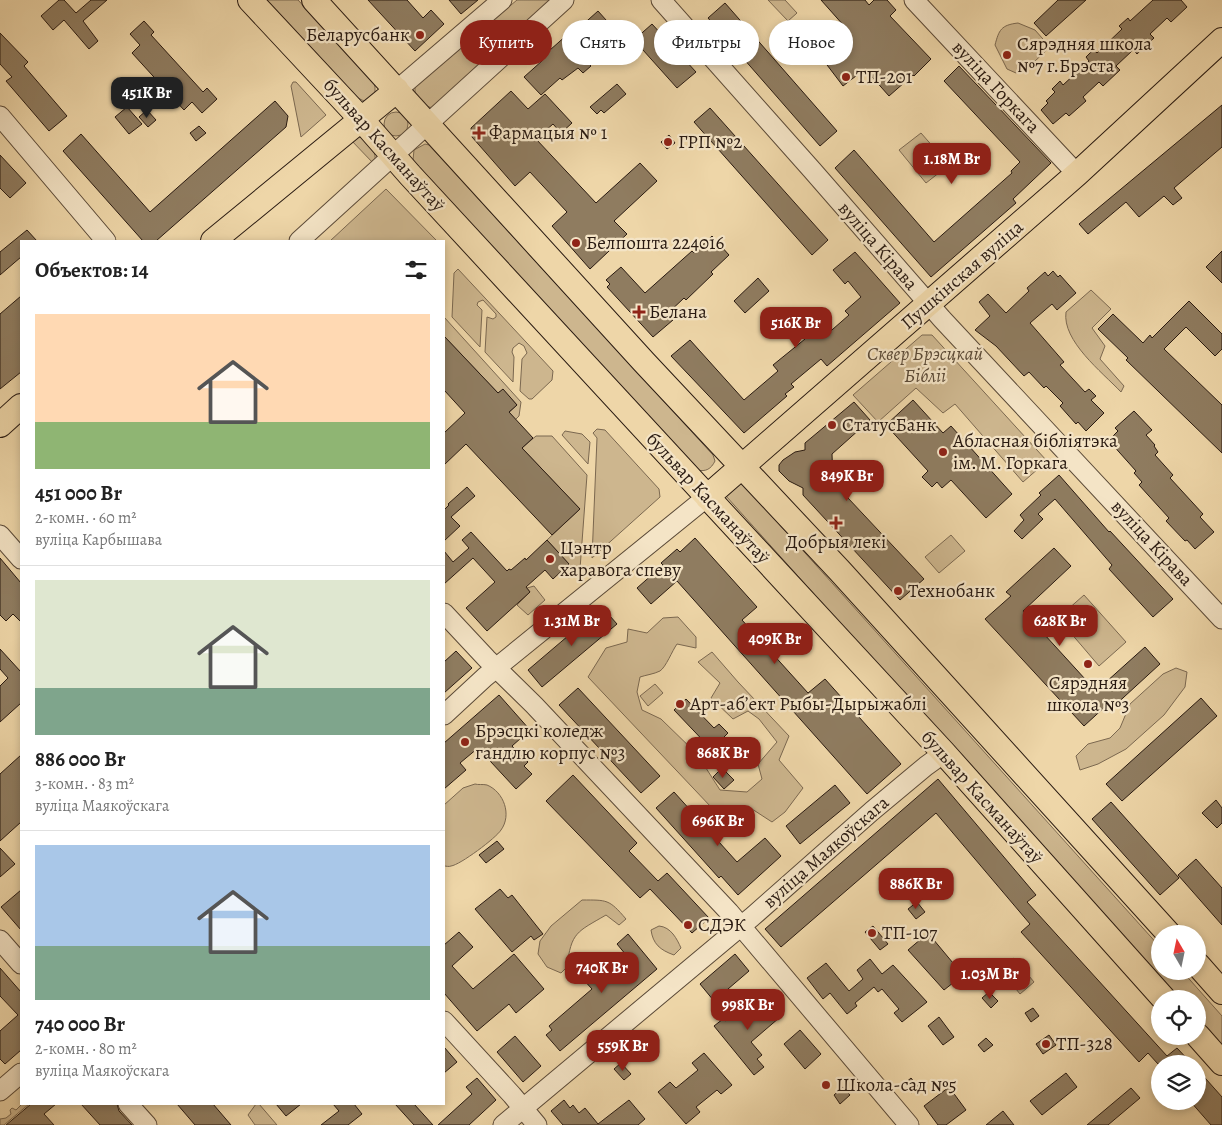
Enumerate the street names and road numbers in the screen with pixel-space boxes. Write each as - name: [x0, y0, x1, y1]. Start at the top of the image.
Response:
- street label: вуліца Горкага: [946, 35, 1046, 139]
- street label: бульвар Касманаўтаў: [317, 73, 451, 218]
- street label: вуліца Кірава: [832, 196, 924, 296]
- street label: Пушкінская вуліца: [895, 214, 1029, 335]
- street label: бульвар Касманаўтаў: [640, 426, 776, 570]
- street label: вуліца Кірава: [1105, 494, 1199, 592]
- street label: бульвар Касманаўтаў: [915, 725, 1049, 870]
- street label: вуліца Маякоўскага: [757, 790, 895, 914]

